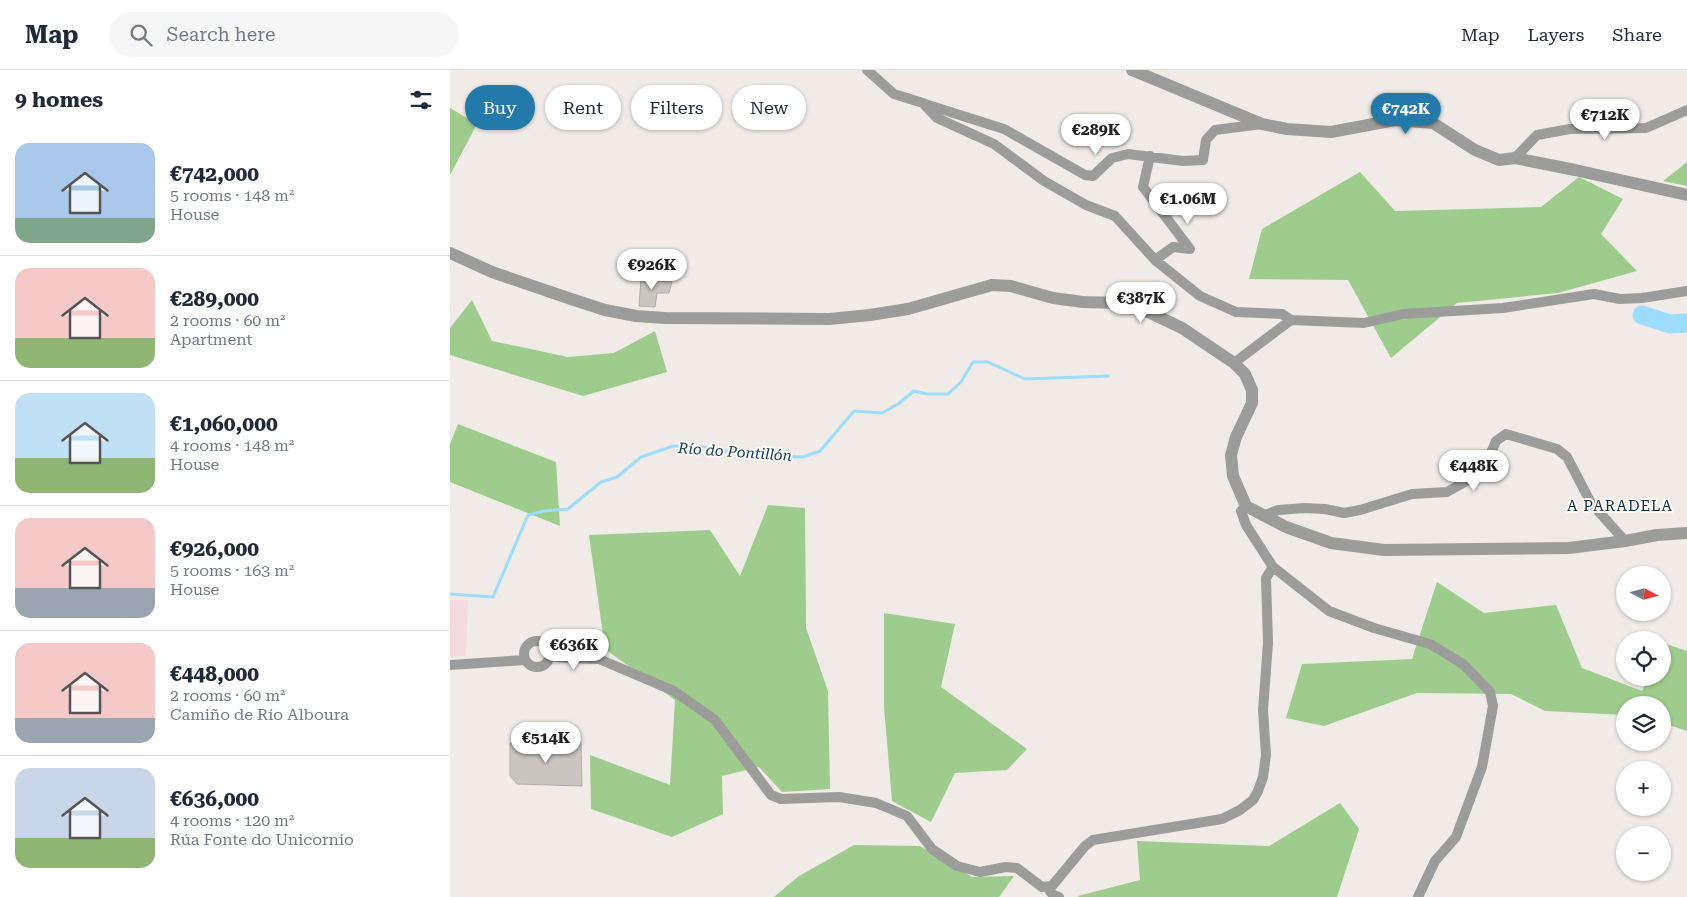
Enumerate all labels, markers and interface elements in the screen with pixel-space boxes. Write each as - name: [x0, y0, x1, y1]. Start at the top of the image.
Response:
- search box: [109, 12, 459, 57]
- text: Map: [25, 21, 79, 49]
- icon: search: [127, 21, 155, 49]
- text: Search here: [167, 23, 275, 46]
- text: Map: [1461, 24, 1500, 45]
- text: Layers: [1528, 24, 1584, 45]
- text: Share: [1612, 24, 1662, 45]
- chip: Buy: [465, 85, 535, 130]
- chip: Rent: [545, 85, 621, 130]
- chip: Filters: [631, 85, 722, 130]
- chip: New: [732, 85, 806, 130]
- icon: filters: [407, 86, 435, 114]
- text: 9 homes: [15, 88, 103, 112]
- pin: €742K: [1371, 92, 1441, 135]
- pin: €712K: [1570, 98, 1640, 141]
- text: €742K: [1382, 99, 1430, 118]
- text: €712K: [1581, 105, 1629, 124]
- pin: €289K: [1061, 114, 1131, 156]
- text: €289K: [1072, 120, 1120, 139]
- text: €742,000: [170, 162, 259, 186]
- icon: home: [55, 163, 115, 223]
- pin: €1.06M: [1147, 182, 1229, 225]
- text: 5 rooms · 148 m²: [170, 186, 294, 205]
- text: €1.06M: [1160, 189, 1216, 208]
- text: House: [170, 205, 219, 224]
- pin: €926K: [617, 248, 687, 291]
- text: €926K: [628, 255, 676, 274]
- pin: €387K: [1106, 282, 1176, 324]
- text: €289,000: [170, 287, 259, 311]
- icon: home: [55, 288, 115, 348]
- text: €387K: [1117, 288, 1165, 307]
- text: 2 rooms · 60 m²: [170, 311, 285, 330]
- text: Apartment: [170, 330, 253, 349]
- text: €1,060,000: [170, 412, 278, 436]
- icon: home: [55, 413, 115, 473]
- text: 4 rooms · 148 m²: [170, 436, 294, 455]
- water label: Río do Pontillón: [676, 439, 793, 465]
- pin: €448K: [1439, 450, 1509, 492]
- text: House: [170, 455, 219, 474]
- text: €448K: [1450, 456, 1498, 475]
- district label: A PARADELA: [1567, 497, 1673, 515]
- text: €926,000: [170, 537, 259, 561]
- icon: home: [55, 538, 115, 598]
- text: 5 rooms · 163 m²: [170, 561, 294, 580]
- north arrow: [1616, 566, 1671, 621]
- map controls: [1616, 566, 1671, 881]
- text: House: [170, 580, 219, 599]
- pin: €636K: [539, 628, 609, 671]
- button: locate: [1616, 631, 1671, 686]
- text: €636K: [550, 635, 598, 654]
- text: €448,000: [170, 662, 259, 686]
- icon: home: [55, 663, 115, 723]
- text: 2 rooms · 60 m²: [170, 686, 285, 705]
- button: layers: [1616, 696, 1671, 751]
- text: Camiño de Río Alboura: [170, 705, 349, 724]
- pin: €514K: [511, 722, 581, 764]
- text: €514K: [522, 728, 570, 747]
- button: +: [1616, 761, 1671, 816]
- text: €636,000: [170, 787, 259, 811]
- icon: home: [55, 788, 115, 848]
- text: 4 rooms · 120 m²: [170, 811, 294, 830]
- button: −: [1616, 826, 1671, 881]
- text: Rúa Fonte do Unicornio: [170, 830, 354, 849]

